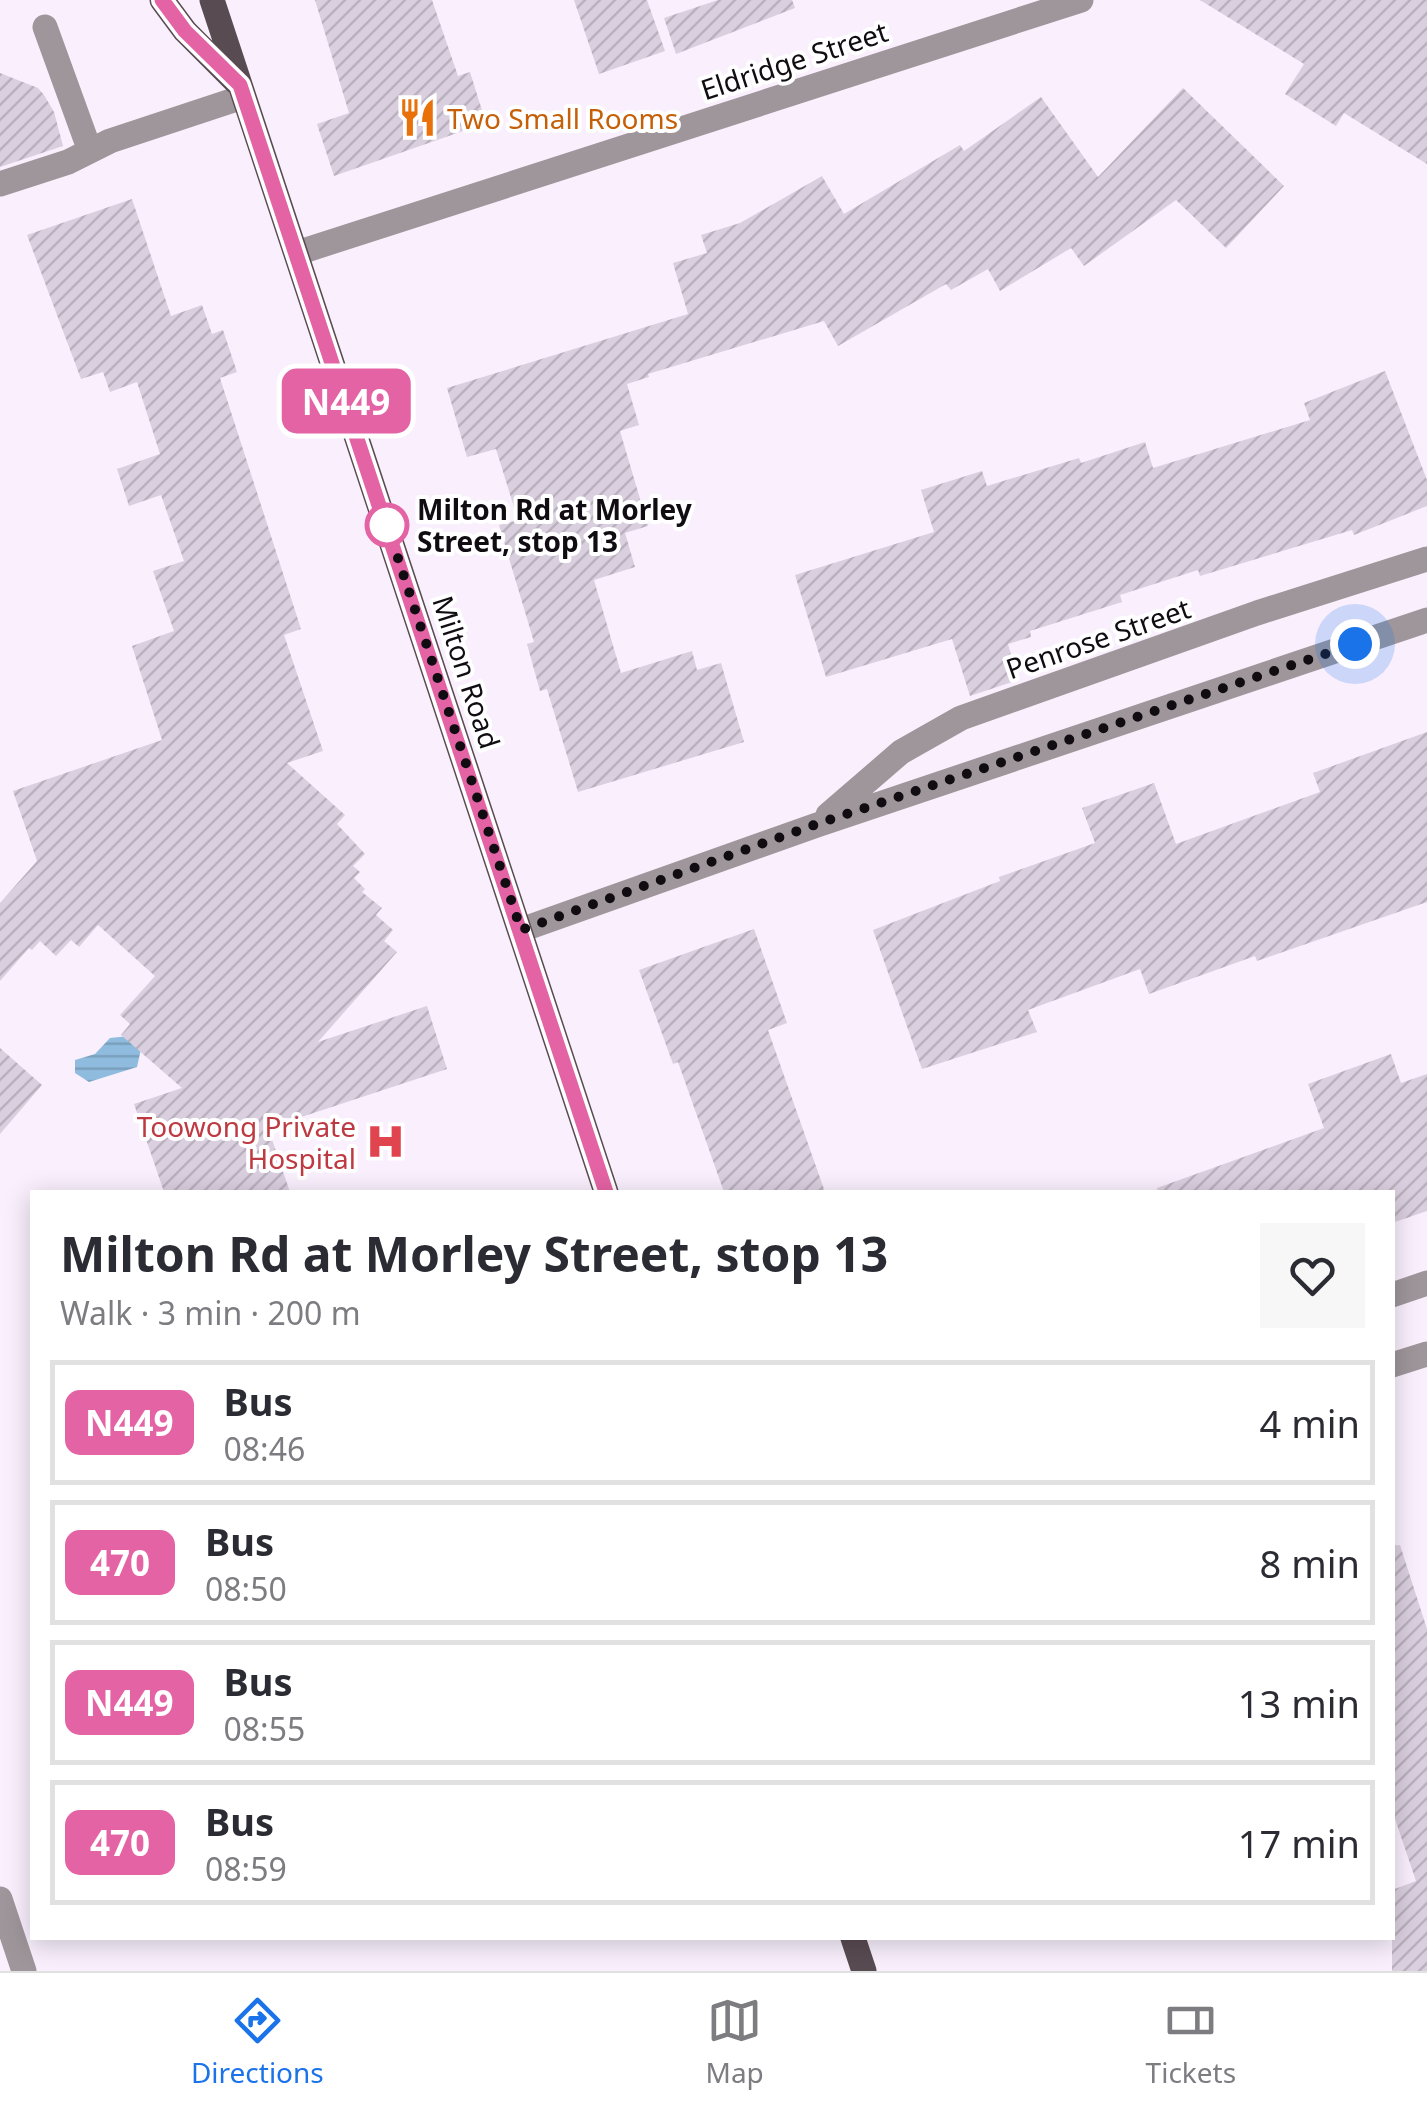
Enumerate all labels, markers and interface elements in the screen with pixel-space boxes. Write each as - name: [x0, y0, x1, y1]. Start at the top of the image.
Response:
- street label: Eldridge Street: [696, 12, 892, 108]
- restaurant icon: Two Small Rooms: [396, 97, 438, 139]
- place label: Two Small Rooms: [447, 99, 678, 137]
- line badge: N449: [276, 368, 416, 434]
- text: N449: [302, 378, 390, 425]
- place label: Milton Rd at Morley Street, stop 13: [417, 490, 692, 560]
- marker: Milton Rd at Morley Street, stop 13: [366, 504, 408, 546]
- street label: Penrose Street: [1001, 589, 1195, 687]
- street label: Milton Road: [424, 591, 510, 753]
- your location: [1330, 619, 1380, 669]
- place label: Toowong Private Hospital: [137, 1107, 356, 1177]
- hospital icon: Toowong Private Hospital: [365, 1121, 407, 1163]
- text: Milton Rd at Morley Street, stop 13: [60, 1221, 888, 1286]
- button: heart: [1260, 1223, 1365, 1328]
- text: Walk · 3 min · 200 m: [60, 1291, 361, 1334]
- text: Bus: [224, 1375, 293, 1427]
- text: 4 min: [1260, 1397, 1360, 1449]
- text: N449: [85, 1399, 174, 1446]
- text: 08:46: [224, 1427, 305, 1470]
- text: Bus: [205, 1515, 274, 1567]
- text: 8 min: [1260, 1537, 1360, 1589]
- text: 470: [90, 1539, 150, 1586]
- text: 08:50: [205, 1567, 287, 1610]
- text: Bus: [224, 1655, 293, 1707]
- text: 13 min: [1238, 1677, 1360, 1729]
- text: N449: [85, 1679, 174, 1726]
- text: 08:55: [224, 1707, 305, 1750]
- text: Bus: [205, 1795, 274, 1847]
- text: 17 min: [1238, 1817, 1360, 1869]
- text: 470: [90, 1819, 150, 1866]
- text: 08:59: [205, 1847, 287, 1890]
- tab: Directions: [191, 1993, 324, 2091]
- tab: Map: [706, 1993, 764, 2091]
- tab: Tickets: [1146, 1993, 1236, 2091]

